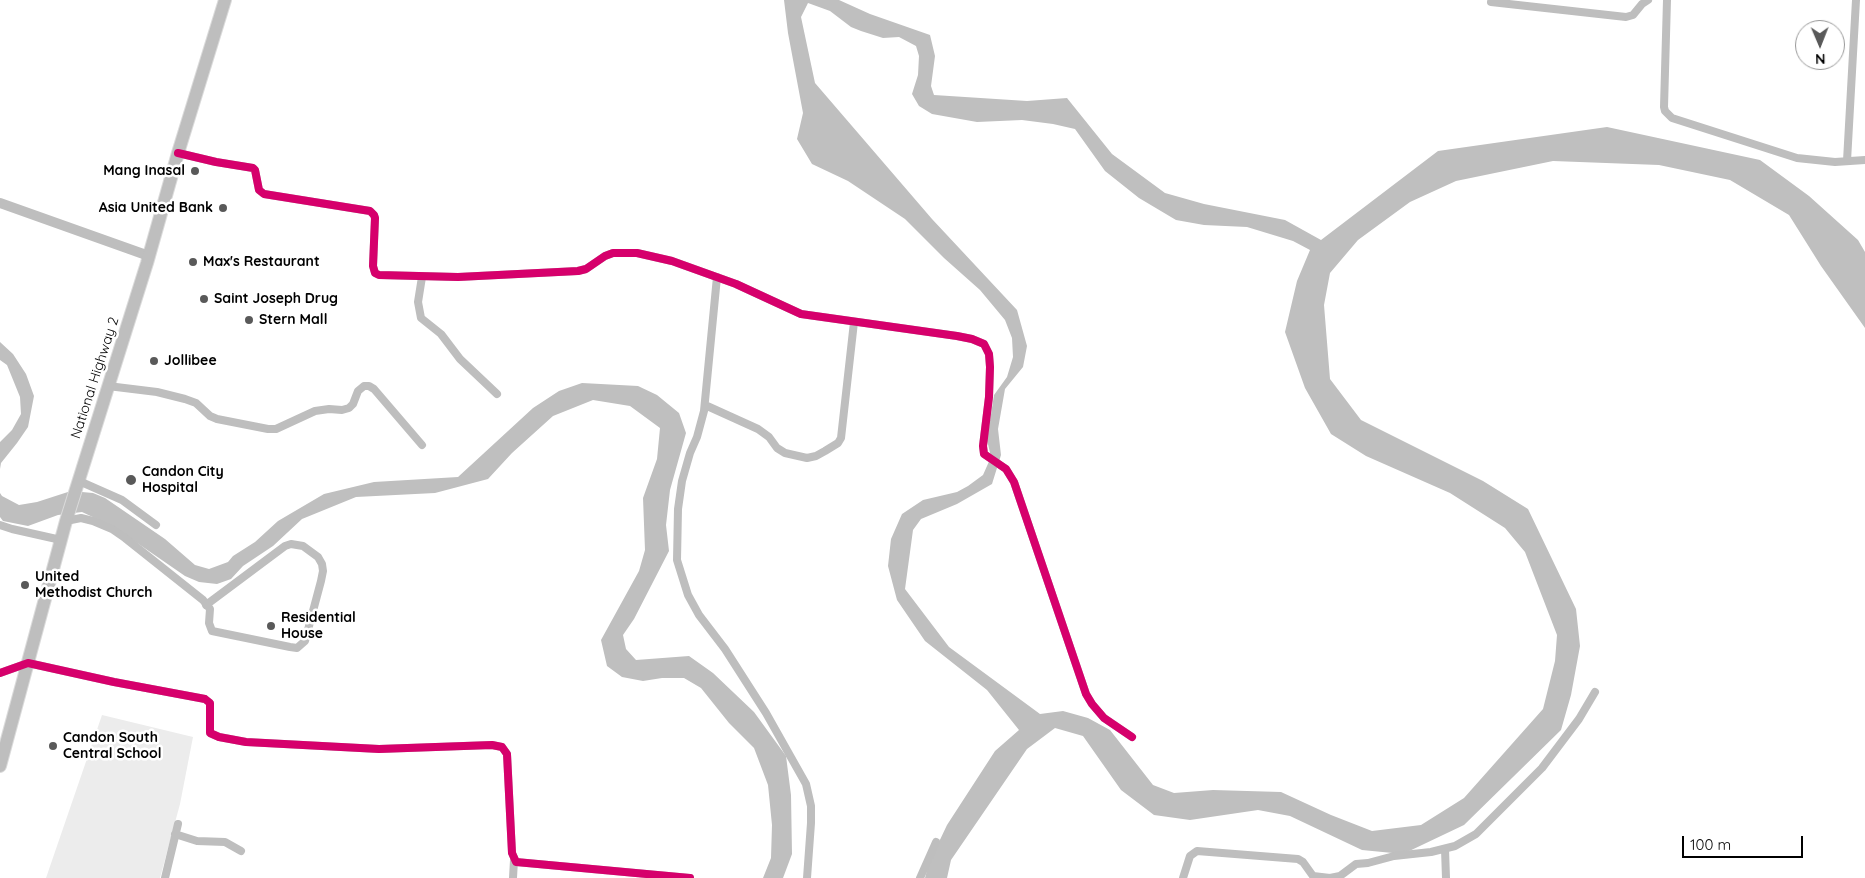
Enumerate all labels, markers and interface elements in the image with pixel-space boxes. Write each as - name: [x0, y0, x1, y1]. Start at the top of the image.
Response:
- north arrow: [1795, 20, 1845, 70]
- text: N: [1815, 50, 1826, 68]
- place label: Mang Inasal: [103, 163, 185, 179]
- marker: Mang Inasal: [189, 165, 201, 177]
- place label: Asia United Bank: [99, 200, 213, 216]
- marker: Asia United Bank: [217, 202, 229, 214]
- place label: Max's Restaurant: [203, 254, 320, 270]
- marker: Max's Restaurant: [187, 256, 199, 268]
- place label: Saint Joseph Drug: [214, 291, 338, 307]
- marker: Saint Joseph Drug: [198, 293, 210, 305]
- place label: Stern Mall: [259, 312, 327, 328]
- marker: Stern Mall: [243, 314, 255, 326]
- street label: National Highway 2: [67, 315, 123, 441]
- place label: Jollibee: [164, 353, 217, 369]
- marker: Jollibee: [148, 355, 160, 367]
- place label: Candon City Hospital: [142, 464, 224, 497]
- marker: Candon City Hospital: [124, 473, 138, 487]
- place label: United Methodist Church: [35, 569, 152, 602]
- marker: United Methodist Church: [19, 579, 31, 591]
- place label: Residential House: [281, 610, 356, 642]
- marker: Residential House: [265, 620, 277, 632]
- place label: Candon South Central School: [63, 730, 162, 762]
- marker: Candon South Central School: [47, 740, 59, 752]
- scale bar: [1685, 826, 1806, 858]
- text: 100 m: [1690, 835, 1731, 854]

